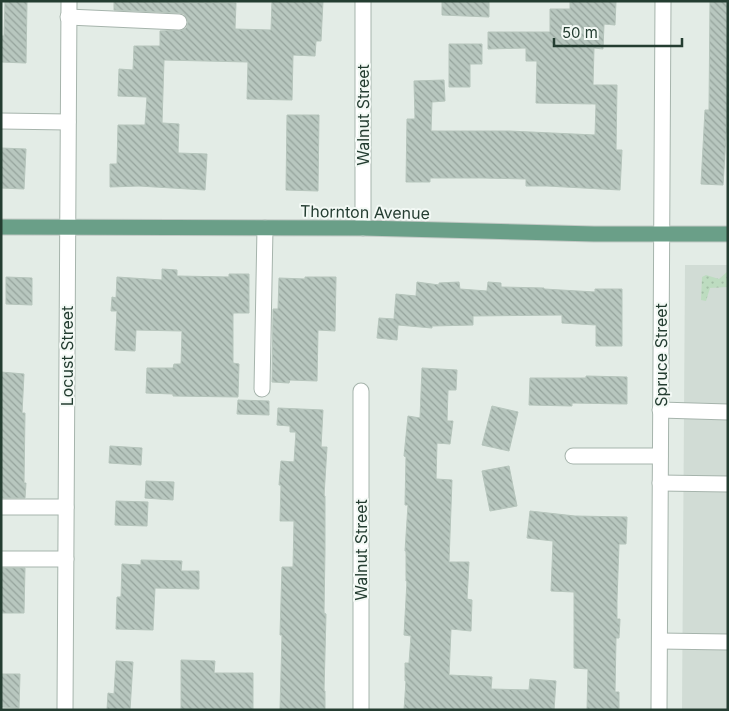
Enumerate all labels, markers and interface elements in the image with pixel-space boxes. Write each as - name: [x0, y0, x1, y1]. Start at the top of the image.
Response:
- scale bar: [554, 15, 682, 47]
- text: 50 m: [562, 23, 598, 42]
- street label: Walnut Street: [353, 64, 373, 166]
- street label: Thornton Avenue: [300, 201, 430, 223]
- street label: Spruce Street: [651, 303, 671, 407]
- street label: Locust Street: [57, 306, 77, 406]
- street label: Walnut Street: [351, 499, 371, 601]

